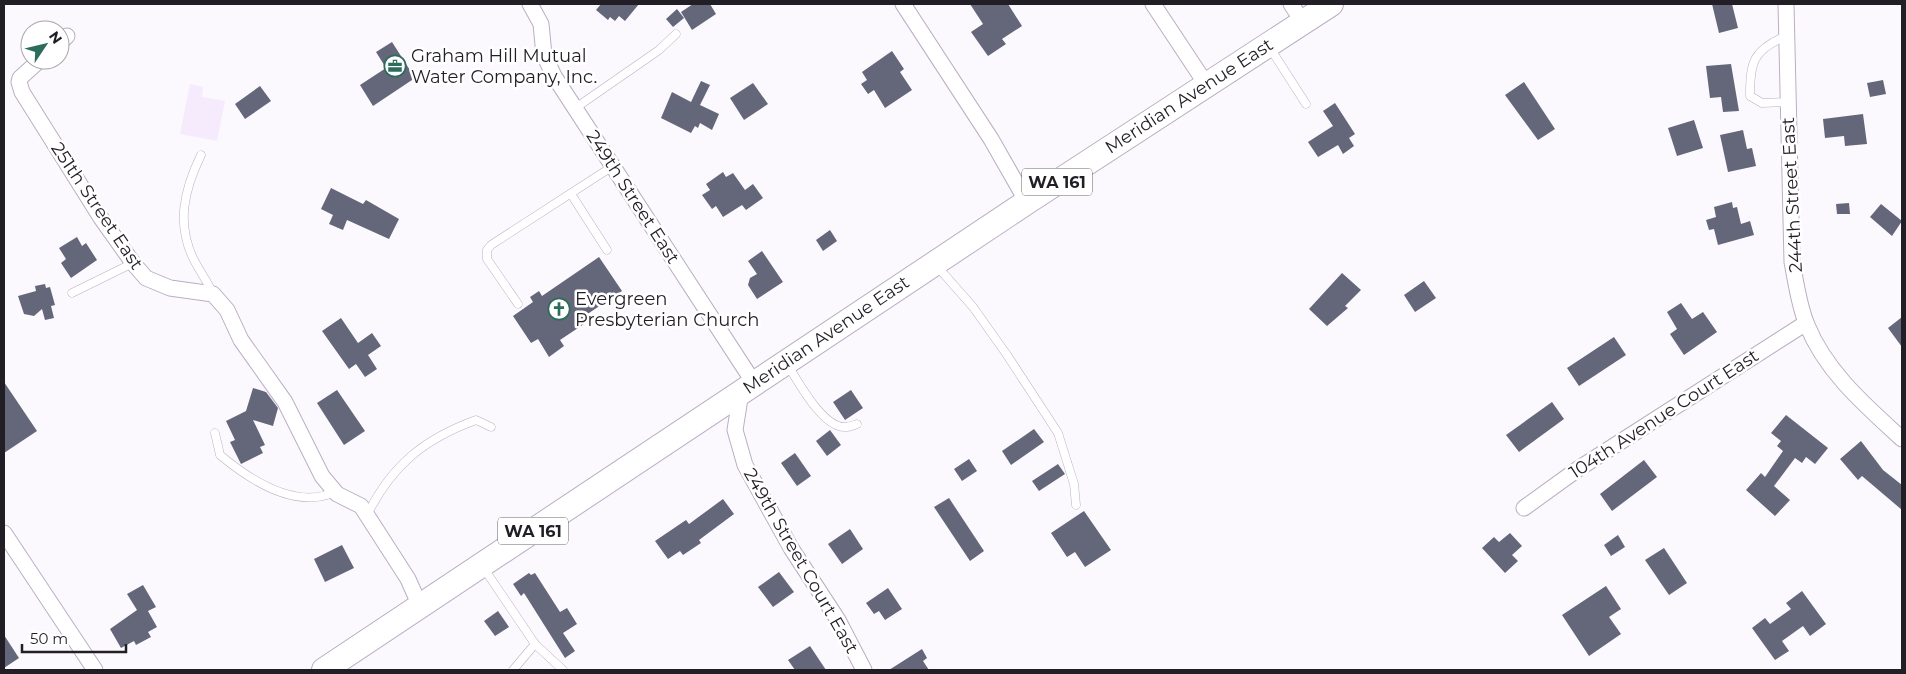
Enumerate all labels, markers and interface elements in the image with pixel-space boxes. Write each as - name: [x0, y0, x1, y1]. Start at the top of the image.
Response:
- north arrow: [20, 20, 70, 70]
- text: N: [45, 28, 66, 47]
- street label: Meridian Avenue East: [1101, 33, 1277, 159]
- place label: Graham Hill Mutual Water Company, Inc.: [411, 45, 597, 88]
- office icon: Graham Hill Mutual Water Company, Inc.: [383, 54, 407, 78]
- street label: 244th Street East: [1777, 117, 1807, 273]
- street label: 249th Street East: [582, 126, 684, 268]
- street label: 251th Street East: [46, 138, 148, 274]
- road number: WA 161: [1022, 168, 1092, 196]
- street label: Meridian Avenue East: [739, 271, 913, 399]
- place label: Evergreen Presbyterian Church: [575, 288, 759, 331]
- church icon: Evergreen Presbyterian Church: [547, 297, 571, 321]
- street label: 104th Avenue Court East: [1565, 345, 1763, 483]
- street label: 249th Street Court East: [739, 465, 863, 657]
- road number: WA 161: [498, 518, 568, 544]
- scale bar: [22, 622, 126, 654]
- text: 50 m: [30, 629, 68, 648]

